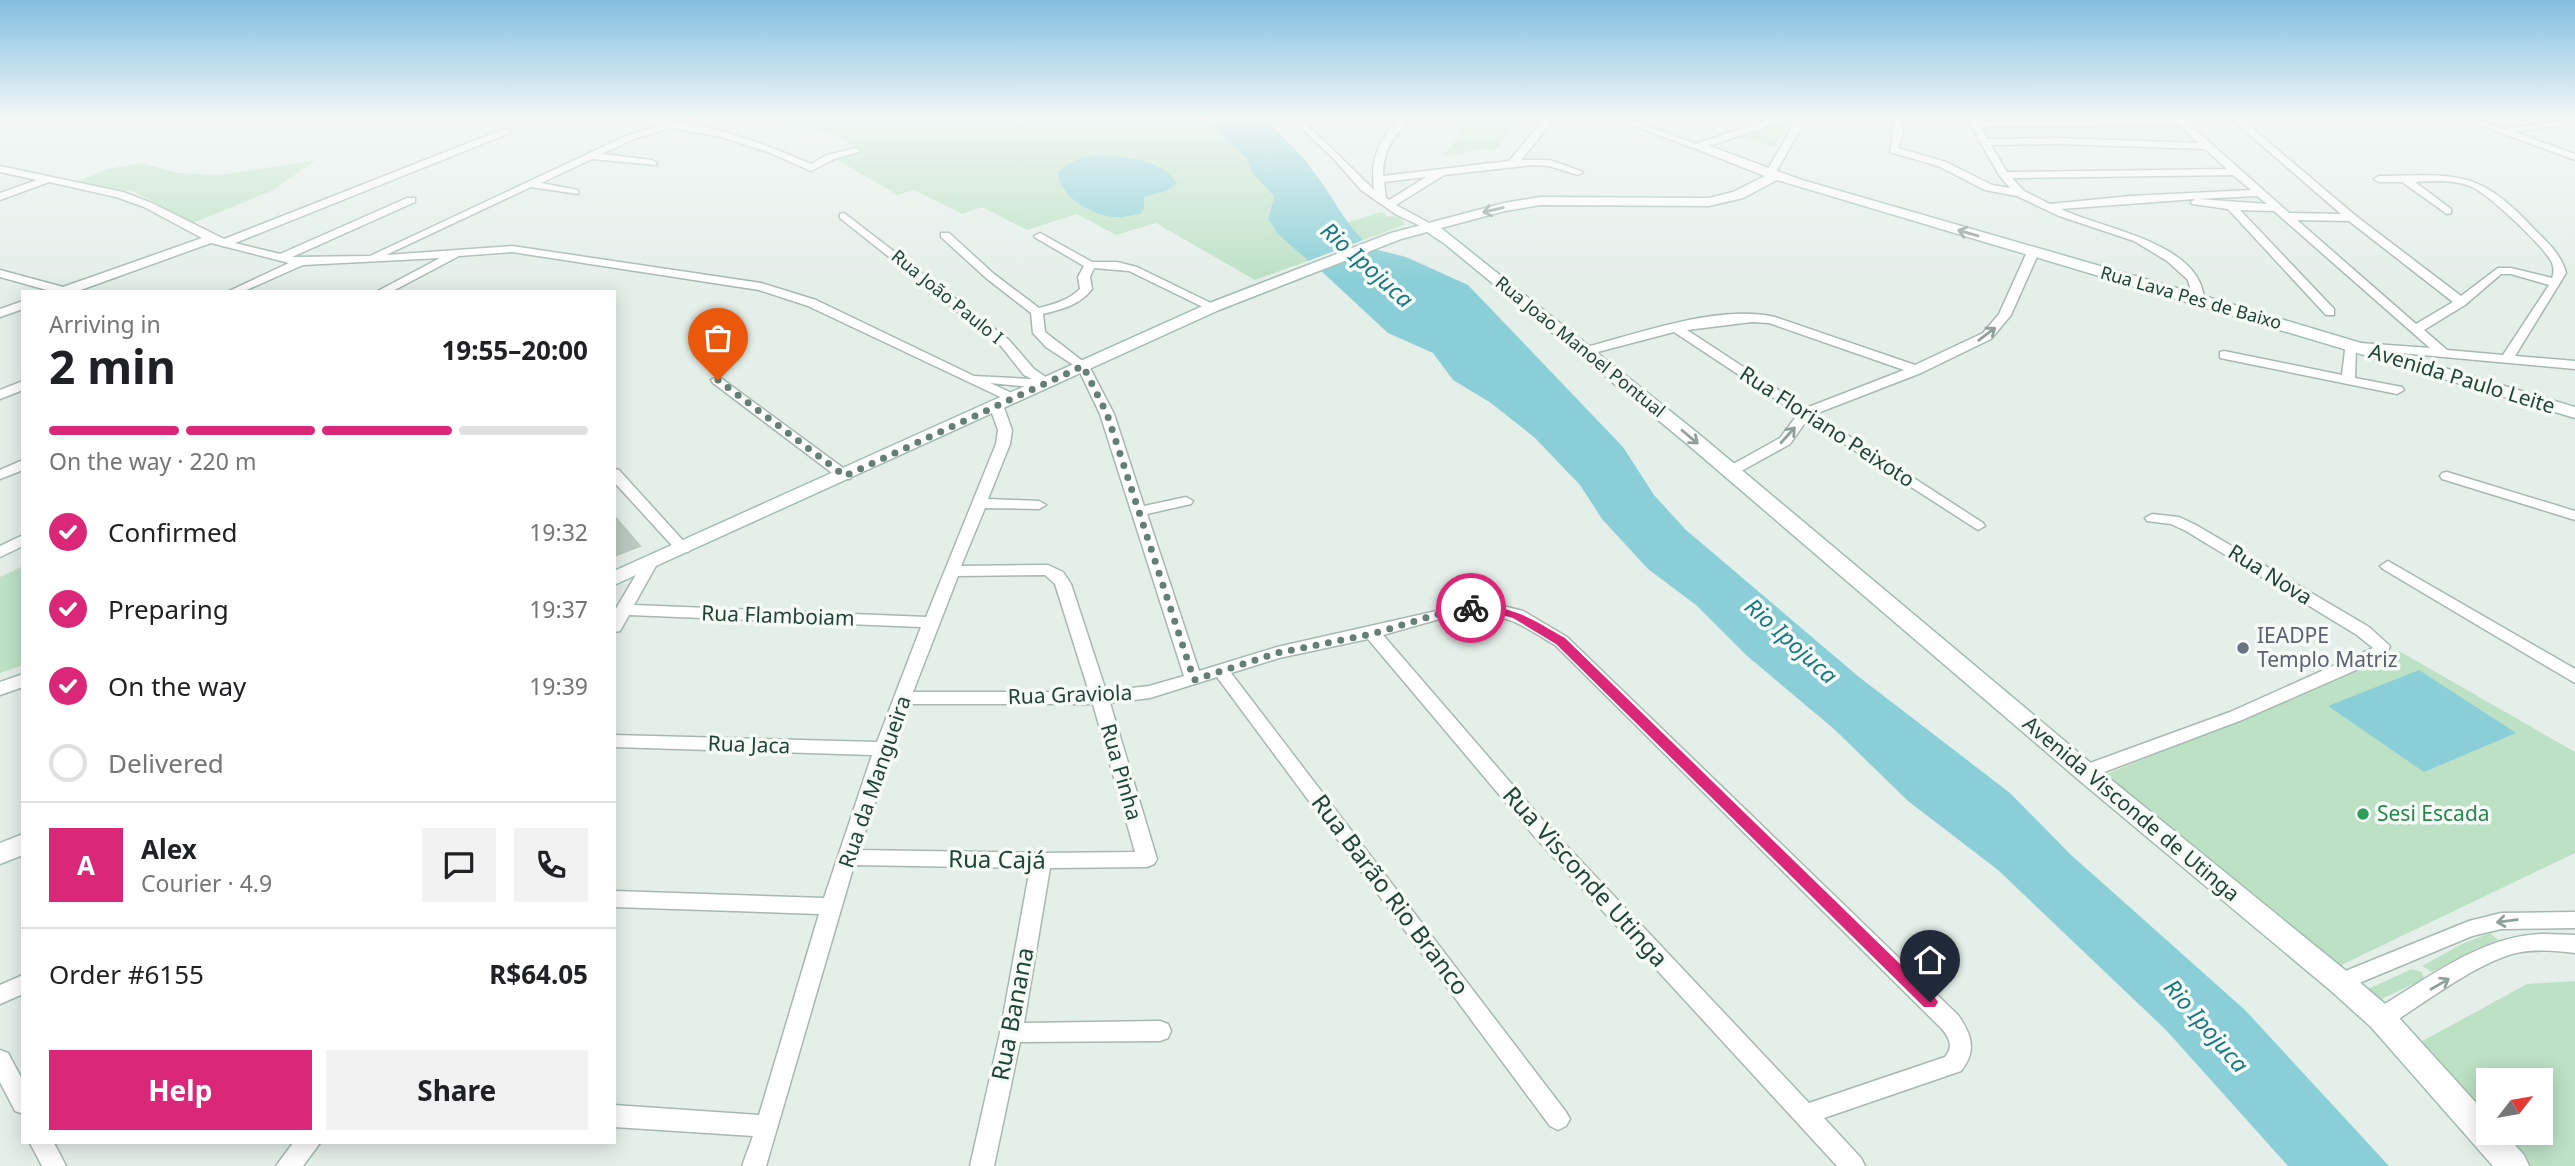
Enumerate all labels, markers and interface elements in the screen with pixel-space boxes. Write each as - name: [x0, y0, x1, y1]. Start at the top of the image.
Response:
- one-way arrow: [1482, 204, 1505, 217]
- water label: Rio Ipojuca: [1314, 214, 1421, 314]
- one-way arrow: [1957, 225, 1979, 238]
- street label: Rua João Paulo I: [887, 244, 1008, 349]
- street label: Rua Lava Pes de Baixo: [2098, 260, 2285, 334]
- street label: Rua Joao Manoel Pontual: [1491, 270, 1670, 422]
- text: Arriving in: [49, 308, 161, 340]
- pin: [688, 308, 748, 380]
- icon: bag: [699, 319, 737, 357]
- one-way arrow: [1978, 327, 1997, 342]
- text: 19:55–20:00: [441, 332, 588, 368]
- text: 2 min: [49, 335, 176, 397]
- street label: Avenida Paulo Leite: [2366, 336, 2559, 420]
- street label: Rua Floriano Peixoto: [1735, 359, 1920, 493]
- one-way arrow: [1780, 426, 1796, 444]
- one-way arrow: [1681, 429, 1699, 445]
- text: On the way · 220 m: [49, 445, 256, 477]
- icon: check: [49, 513, 87, 551]
- text: Confirmed: [108, 514, 238, 550]
- text: 19:32: [529, 516, 588, 548]
- street label: Rua Nova: [2223, 537, 2318, 611]
- courier: [1436, 573, 1506, 643]
- icon: bike: [1452, 589, 1490, 627]
- icon: check: [49, 590, 87, 628]
- water label: Rio Ipojuca: [1738, 590, 1845, 690]
- text: Preparing: [108, 591, 229, 627]
- text: 19:37: [529, 593, 588, 625]
- street label: Rua Flamboiam: [701, 598, 855, 632]
- place label: IEADPE Templo Matriz: [2257, 621, 2398, 673]
- marker: IEADPE Templo Matriz: [2235, 640, 2251, 656]
- icon: check: [49, 667, 87, 705]
- text: On the way: [108, 668, 246, 704]
- text: 19:39: [529, 670, 588, 702]
- street label: Rua Graviola: [1007, 678, 1133, 710]
- street label: Rua da Mangueira: [831, 692, 917, 872]
- street label: Avenida Visconde de Utinga: [2017, 709, 2246, 907]
- street label: Rua Pinha: [1095, 720, 1149, 823]
- street label: Rua Jaca: [707, 729, 791, 759]
- text: Delivered: [108, 745, 224, 781]
- street label: Rua Visconde Utinga: [1496, 779, 1676, 973]
- street label: Rua Barão Rio Branco: [1305, 787, 1478, 1001]
- place label: Sesi Escada: [2377, 799, 2490, 827]
- marker: Sesi Escada: [2355, 806, 2371, 822]
- button: chat: [422, 828, 496, 902]
- button: phone: [514, 828, 588, 902]
- text: Alex: [141, 831, 197, 867]
- street label: Rua Cajá: [948, 841, 1046, 876]
- text: A: [77, 847, 95, 883]
- text: Courier · 4.9: [141, 867, 272, 899]
- one-way arrow: [2496, 915, 2519, 928]
- pin: [1900, 930, 1960, 1002]
- icon: home: [1911, 941, 1949, 979]
- street label: Rua Banana: [982, 944, 1041, 1083]
- text: Order #6155: [49, 956, 204, 992]
- text: R$64.05: [489, 956, 588, 992]
- water label: Rio Ipojuca: [2157, 972, 2256, 1079]
- one-way arrow: [2429, 977, 2449, 991]
- button: Help: [49, 1050, 312, 1130]
- button: Share: [326, 1050, 588, 1130]
- north arrow: [2476, 1068, 2553, 1144]
- map controls: [2476, 1068, 2553, 1145]

